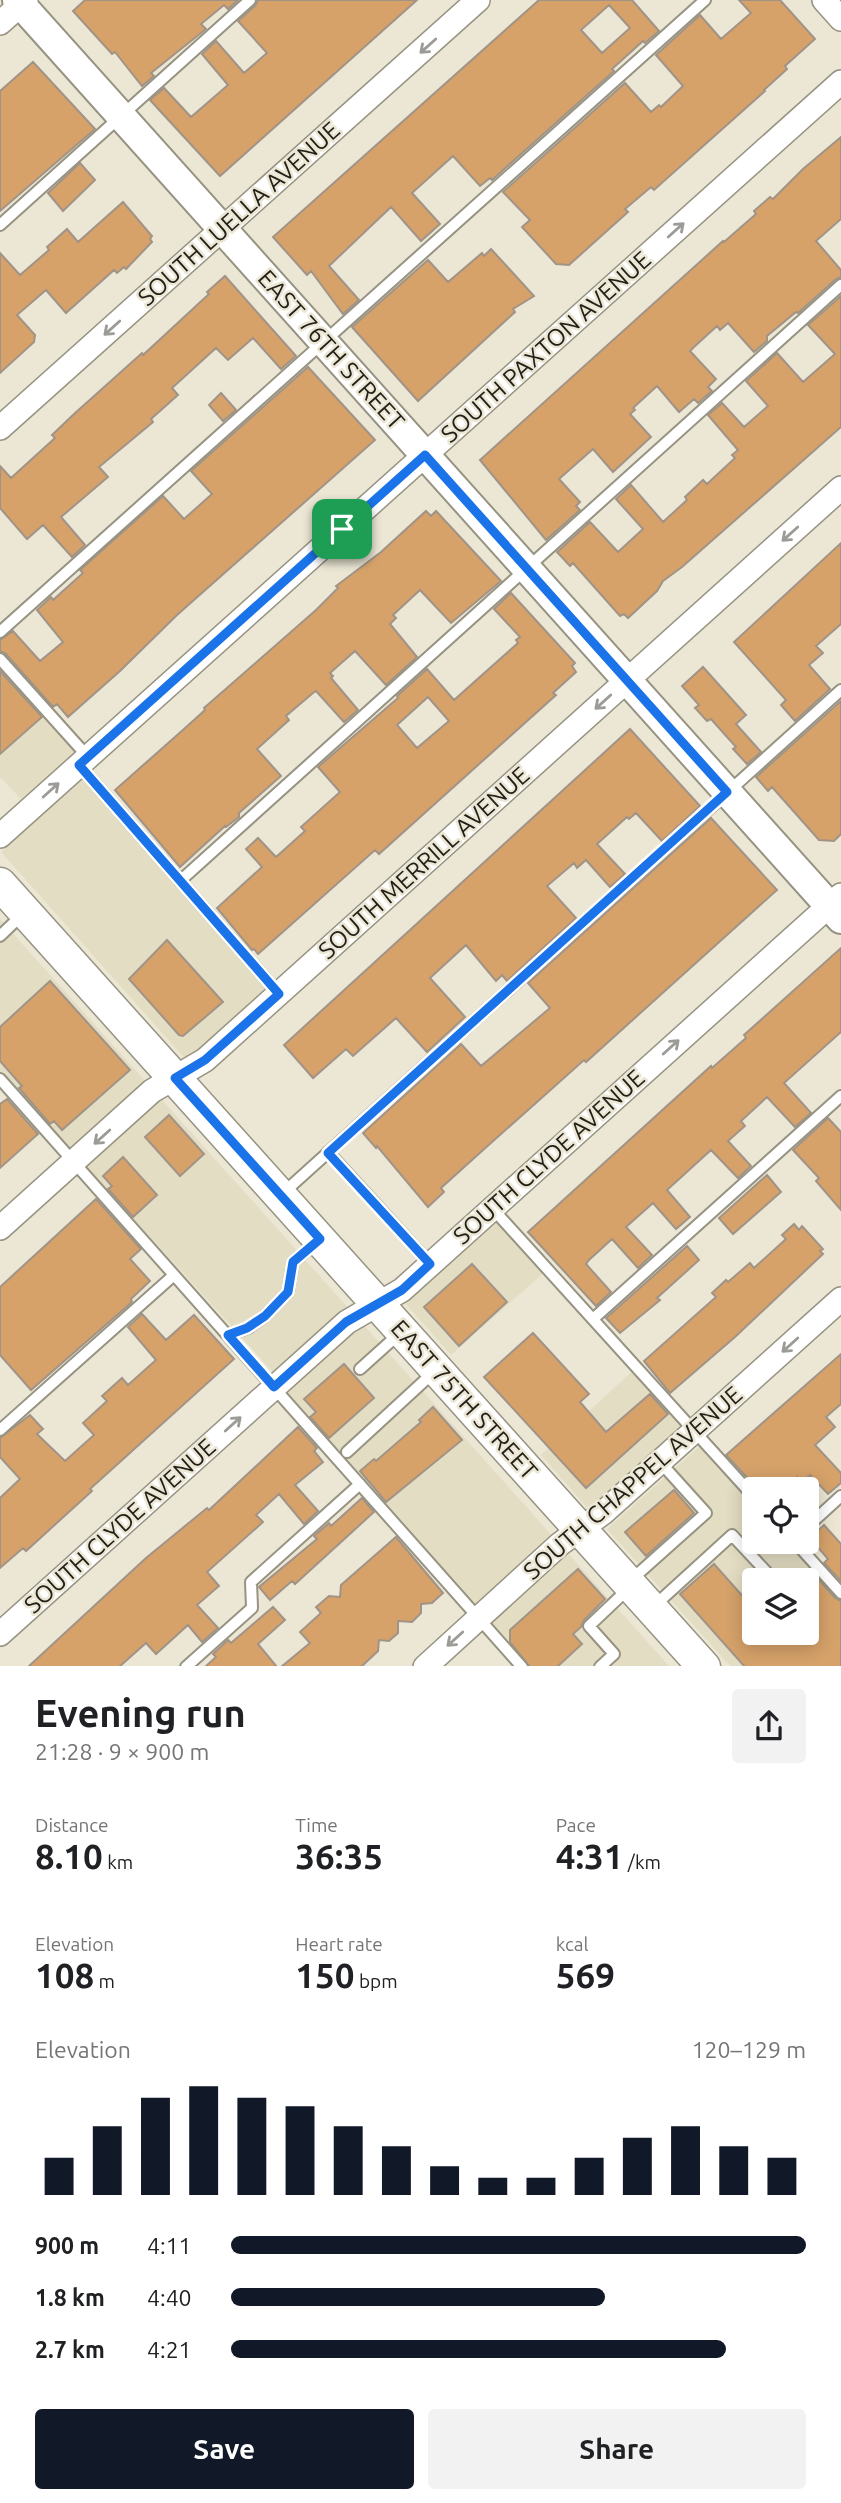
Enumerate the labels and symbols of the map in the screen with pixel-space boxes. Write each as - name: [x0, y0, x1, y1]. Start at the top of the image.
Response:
- one-way arrow: [419, 37, 437, 53]
- street label: SOUTH LUELLA AVENUE: [133, 116, 345, 311]
- one-way arrow: [667, 222, 685, 238]
- street label: SOUTH PAXTON AVENUE: [436, 246, 656, 448]
- street label: EAST 76TH STREET: [253, 264, 410, 435]
- one-way arrow: [103, 320, 121, 336]
- pin: [312, 499, 372, 559]
- one-way arrow: [782, 525, 799, 542]
- one-way arrow: [594, 694, 612, 710]
- street label: SOUTH MERRILL AVENUE: [313, 761, 534, 964]
- one-way arrow: [42, 782, 60, 798]
- one-way arrow: [662, 1039, 679, 1056]
- street label: SOUTH CLYDE AVENUE: [448, 1064, 650, 1249]
- one-way arrow: [93, 1129, 111, 1145]
- street label: EAST 75TH STREET: [386, 1314, 543, 1485]
- one-way arrow: [781, 1337, 799, 1353]
- street label: SOUTH CHAPPEL AVENUE: [518, 1381, 747, 1585]
- one-way arrow: [224, 1416, 242, 1432]
- street label: SOUTH CLYDE AVENUE: [19, 1433, 221, 1618]
- one-way arrow: [447, 1631, 464, 1648]

